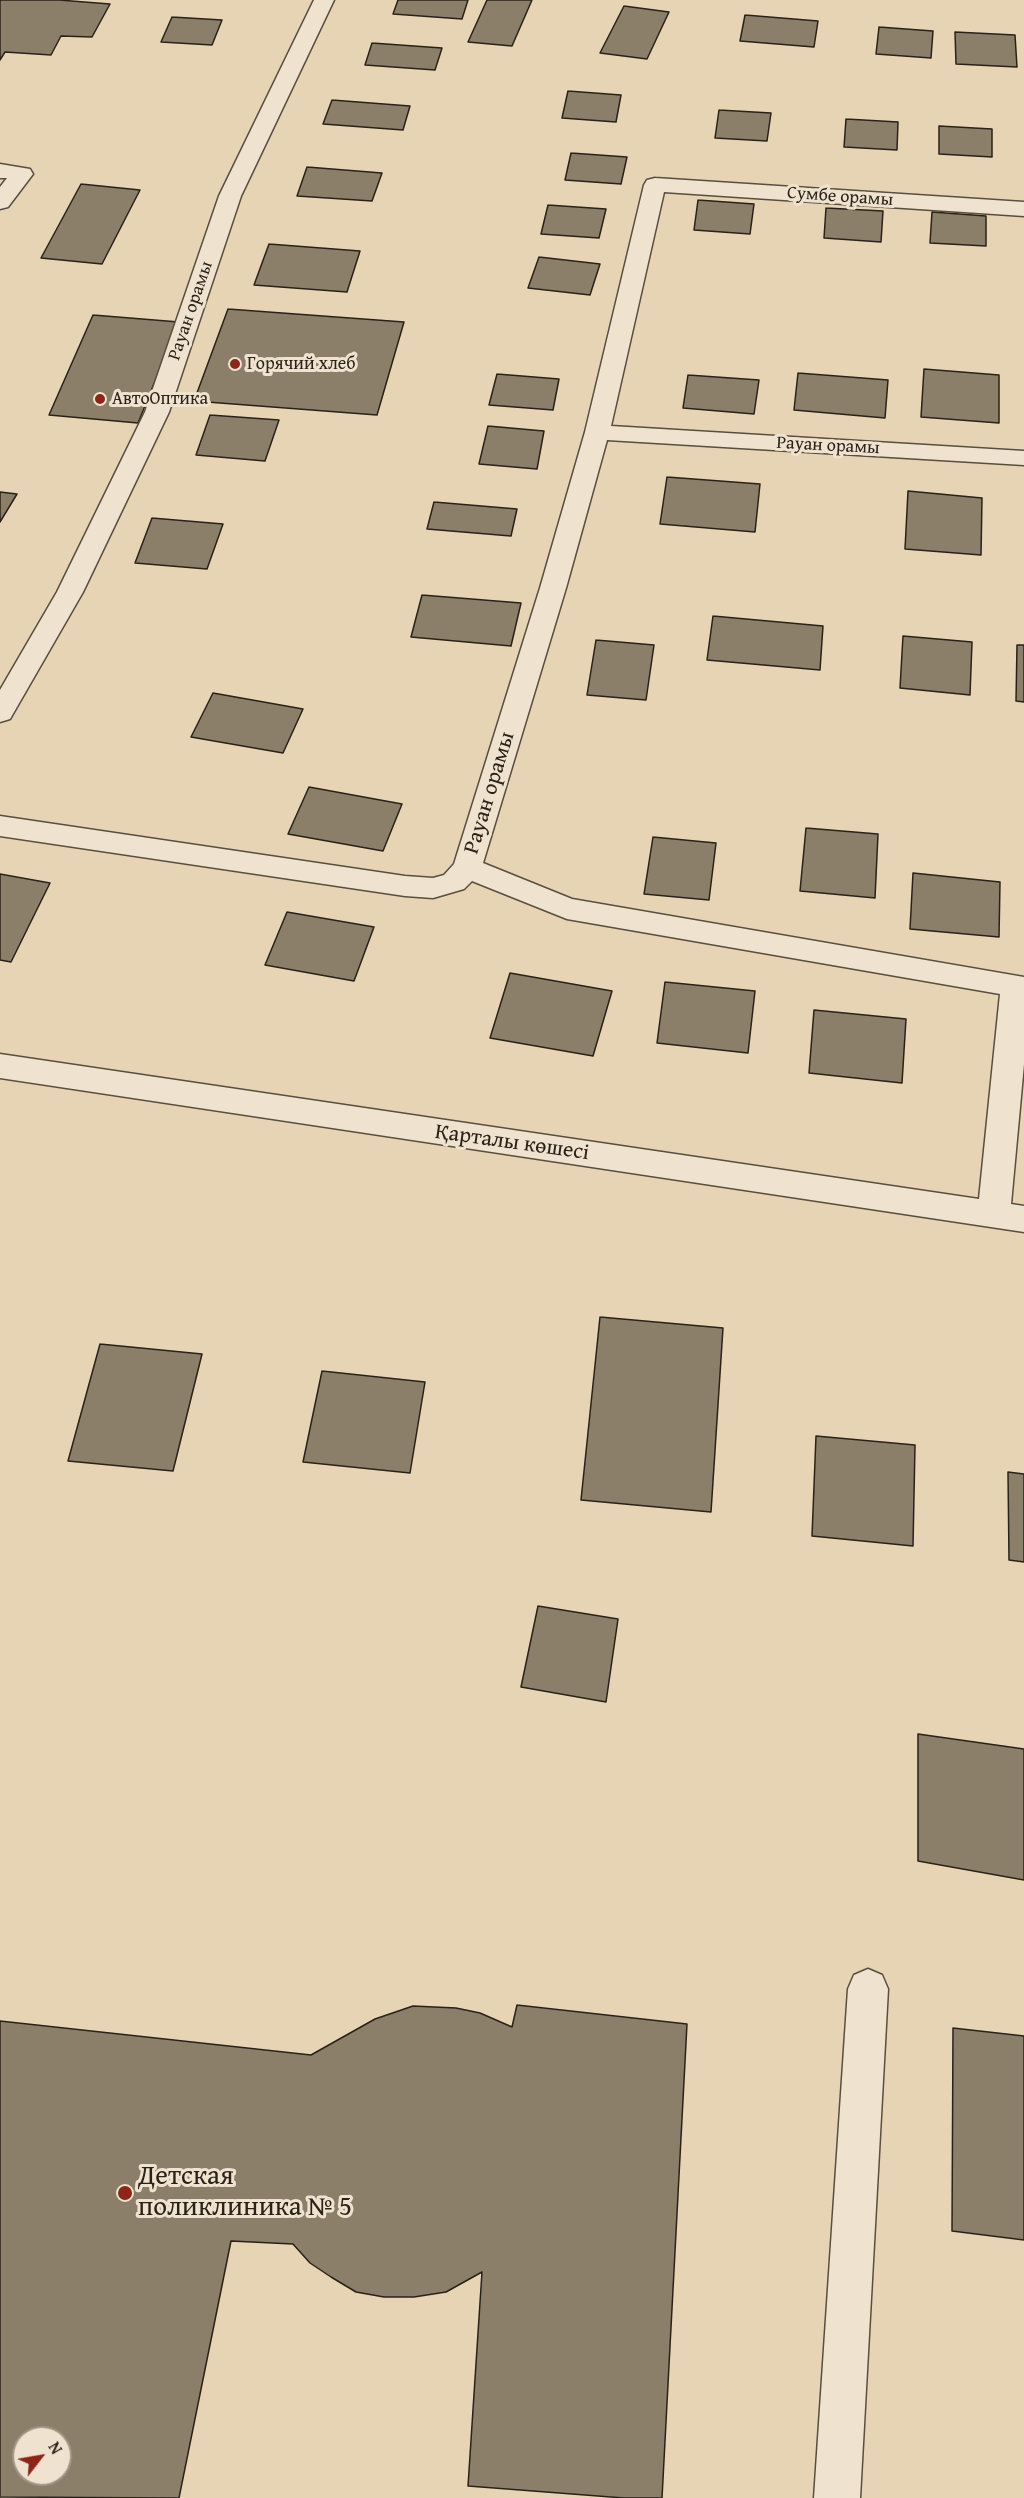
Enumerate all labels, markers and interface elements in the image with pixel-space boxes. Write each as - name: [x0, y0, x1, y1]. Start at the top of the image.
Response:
- street label: Сумбе орамы: [786, 183, 894, 211]
- street label: Рауан орамы: [164, 259, 218, 363]
- place label: Горячий хлеб: [247, 353, 355, 375]
- marker: Горячий хлеб: [228, 357, 242, 371]
- place label: АвтоОптика: [112, 388, 208, 410]
- marker: АвтоОптика: [93, 392, 107, 406]
- street label: Рауан орамы: [776, 433, 880, 459]
- street label: Рауан орамы: [459, 729, 521, 857]
- street label: Қарталы көшесі: [433, 1119, 591, 1167]
- place label: Детская поликлиника № 5: [138, 2161, 352, 2224]
- marker: Детская поликлиника № 5: [116, 2184, 134, 2202]
- north arrow: [12, 2426, 72, 2486]
- text: N: [43, 2437, 69, 2459]

